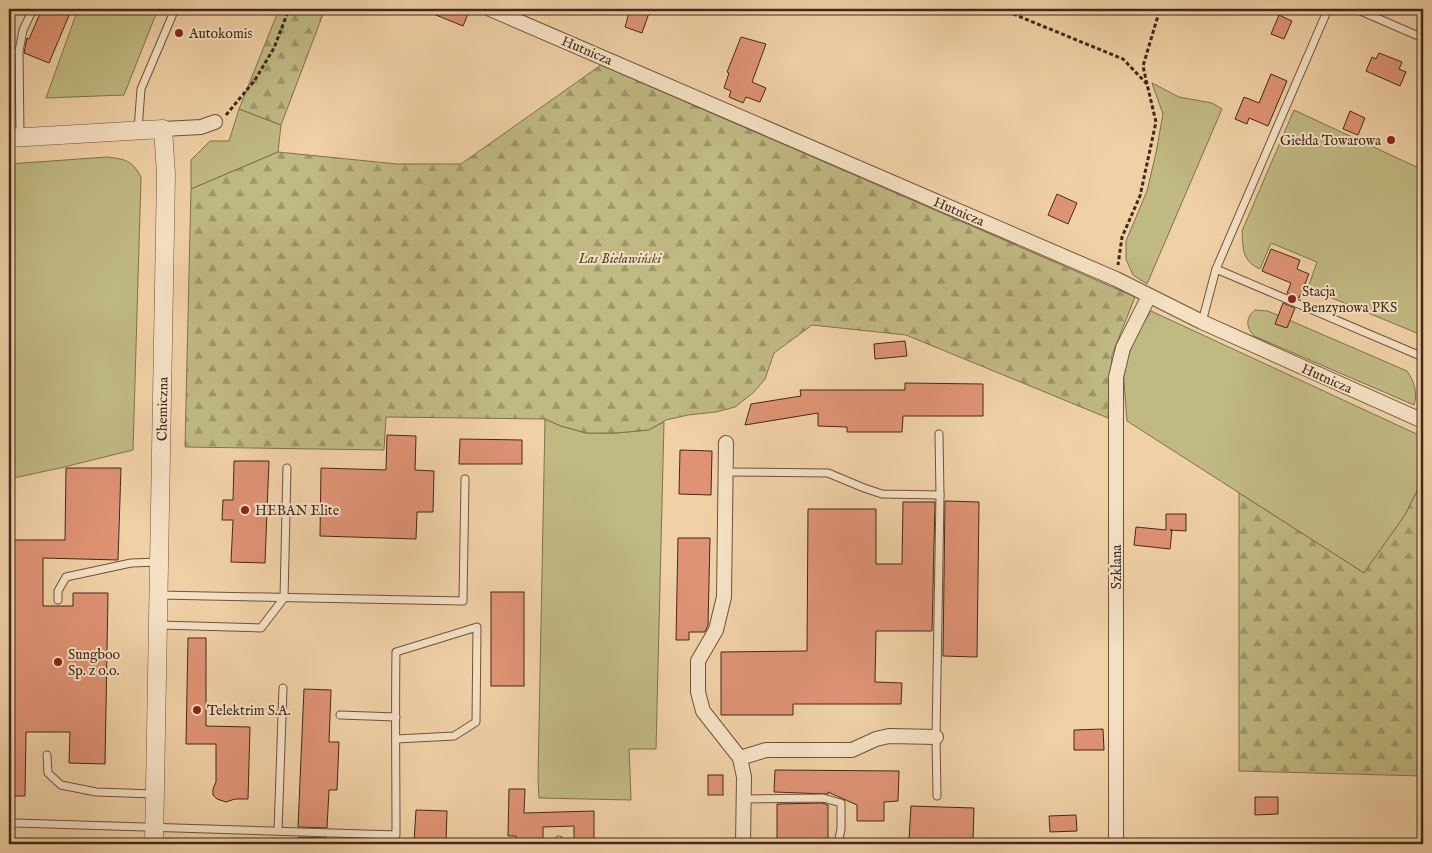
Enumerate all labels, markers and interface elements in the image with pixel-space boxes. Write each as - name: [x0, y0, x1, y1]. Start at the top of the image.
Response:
- place label: Autokomis: [188, 25, 252, 43]
- marker: Autokomis: [173, 27, 185, 39]
- street label: Hutnicza: [558, 32, 616, 70]
- place label: Giełda Towarowa: [1280, 132, 1382, 150]
- marker: Giełda Towarowa: [1385, 134, 1397, 146]
- street label: Hutnicza: [930, 193, 988, 231]
- park label: Las Bieławiński: [578, 250, 662, 268]
- place label: Stacja Benzynowa PKS: [1302, 283, 1397, 317]
- marker: Stacja Benzynowa PKS: [1286, 293, 1298, 305]
- street label: Hutnicza: [1298, 360, 1356, 398]
- street label: Chemiczna: [153, 376, 173, 441]
- place label: HEBAN Elite: [255, 502, 340, 520]
- marker: HEBAN Elite: [239, 504, 251, 516]
- street label: Szklana: [1108, 544, 1126, 589]
- place label: Sungboo Sp. z o.o.: [68, 646, 121, 680]
- marker: Sungboo Sp. z o.o.: [52, 656, 64, 668]
- place label: Telektrim S.A.: [207, 702, 291, 720]
- marker: Telektrim S.A.: [191, 704, 203, 716]

